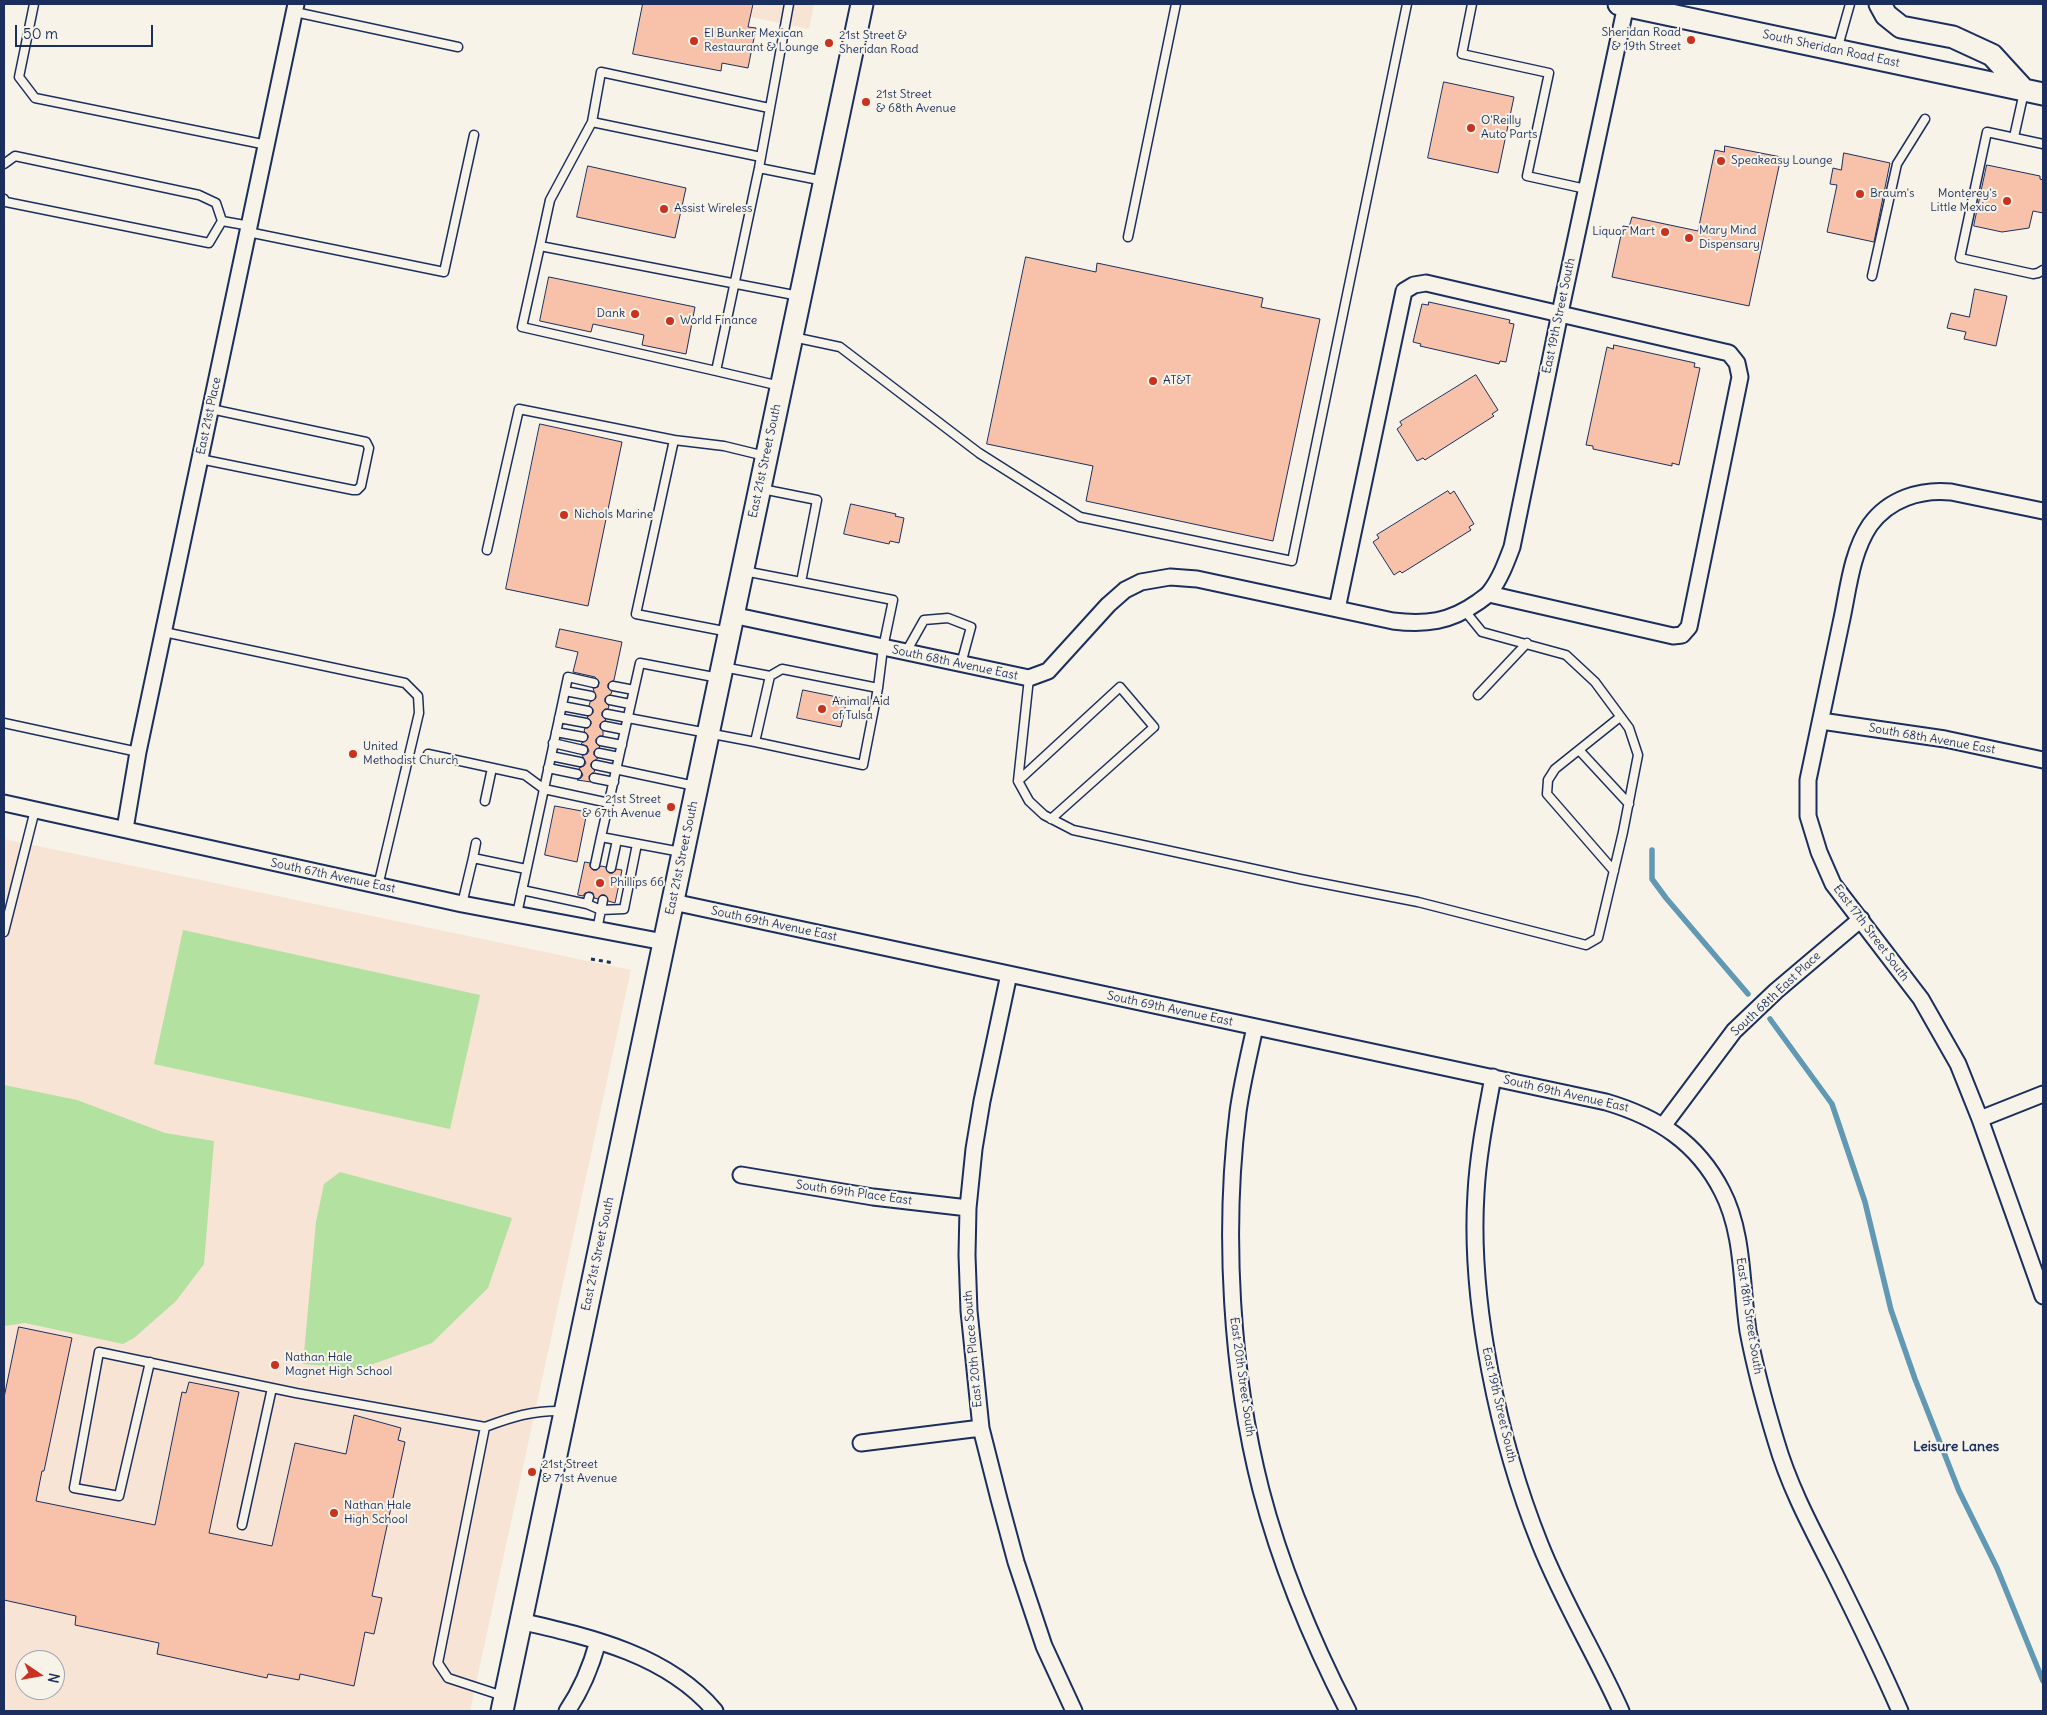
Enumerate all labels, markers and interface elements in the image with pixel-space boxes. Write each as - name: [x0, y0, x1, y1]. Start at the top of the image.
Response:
- scale bar: [18, 15, 155, 47]
- text: 50 m: [23, 24, 58, 43]
- place label: Sheridan Road & 19th Street: [1602, 26, 1681, 54]
- place label: El Bunker Mexican Restaurant & Lounge: [704, 27, 819, 55]
- street label: South Sheridan Road East: [1761, 27, 1901, 71]
- place label: 21st Street & Sheridan Road: [839, 29, 918, 57]
- marker: Sheridan Road & 19th Street: [1685, 34, 1697, 46]
- marker: El Bunker Mexican Restaurant & Lounge: [688, 35, 700, 47]
- marker: 21st Street & Sheridan Road: [823, 37, 835, 49]
- place label: 21st Street & 68th Avenue: [876, 88, 956, 116]
- marker: 21st Street & 68th Avenue: [860, 96, 872, 108]
- place label: O'Reilly Auto Parts: [1481, 114, 1538, 142]
- marker: O'Reilly Auto Parts: [1465, 122, 1477, 134]
- place label: Speakeasy Lounge: [1731, 154, 1833, 168]
- marker: Speakeasy Lounge: [1715, 155, 1727, 167]
- place label: Braum's: [1870, 187, 1915, 201]
- place label: Monterey's Little Mexico: [1930, 187, 1997, 215]
- marker: Braum's: [1854, 188, 1866, 200]
- marker: Monterey's Little Mexico: [2001, 195, 2013, 207]
- place label: Assist Wireless: [674, 202, 752, 216]
- marker: Assist Wireless: [658, 203, 670, 215]
- place label: Mary Mind Dispensary: [1699, 224, 1760, 252]
- place label: Liquor Mart: [1592, 225, 1655, 239]
- marker: Liquor Mart: [1659, 226, 1671, 238]
- marker: Mary Mind Dispensary: [1683, 232, 1695, 244]
- street label: East 19th Street South: [1540, 257, 1578, 375]
- place label: Dank: [597, 307, 625, 321]
- marker: Dank: [629, 308, 641, 320]
- place label: World Finance: [680, 314, 757, 328]
- marker: World Finance: [664, 315, 676, 327]
- place label: AT&T: [1163, 374, 1191, 388]
- marker: AT&T: [1147, 375, 1159, 387]
- street label: East 21st Place: [194, 376, 224, 456]
- street label: East 21st Street South: [746, 403, 784, 519]
- place label: Nichols Marine: [574, 508, 653, 522]
- marker: Nichols Marine: [558, 509, 570, 521]
- street label: South 68th Avenue East: [891, 643, 1019, 683]
- place label: Animal Aid of Tulsa: [832, 695, 890, 723]
- marker: Animal Aid of Tulsa: [816, 703, 828, 715]
- street label: South 68th Avenue East: [1868, 721, 1996, 757]
- place label: United Methodist Church: [363, 740, 459, 768]
- marker: United Methodist Church: [347, 748, 359, 760]
- place label: 21st Street & 67th Avenue: [582, 793, 661, 821]
- street label: East 21st Street South: [663, 800, 701, 916]
- marker: 21st Street & 67th Avenue: [665, 801, 677, 813]
- street label: South 67th Avenue East: [269, 856, 397, 896]
- place label: Phillips 66: [610, 876, 664, 890]
- marker: Phillips 66: [594, 877, 606, 889]
- street label: East 17th Street South: [1830, 882, 1912, 984]
- street label: South 69th Avenue East: [710, 904, 838, 944]
- street label: South 68th East Place: [1728, 949, 1824, 1039]
- street label: South 69th Avenue East: [1106, 989, 1234, 1029]
- street label: South 69th Avenue East: [1502, 1073, 1630, 1115]
- street label: South 69th Place East: [795, 1178, 913, 1208]
- street label: East 21st Street South: [579, 1196, 617, 1312]
- street label: East 18th Street South: [1733, 1257, 1765, 1375]
- street label: East 20th Place South: [961, 1290, 985, 1408]
- street label: East 20th Street South: [1226, 1316, 1258, 1438]
- street label: East 19th Street South: [1479, 1346, 1519, 1464]
- place label: Nathan Hale Magnet High School: [285, 1351, 392, 1379]
- marker: Nathan Hale Magnet High School: [269, 1359, 281, 1371]
- district label: Leisure Lanes: [1913, 1439, 1999, 1455]
- place label: 21st Street & 71st Avenue: [542, 1458, 617, 1486]
- marker: 21st Street & 71st Avenue: [526, 1466, 538, 1478]
- place label: Nathan Hale High School: [344, 1499, 411, 1527]
- marker: Nathan Hale High School: [328, 1507, 340, 1519]
- north arrow: [15, 1650, 65, 1700]
- text: N: [44, 1671, 64, 1685]

